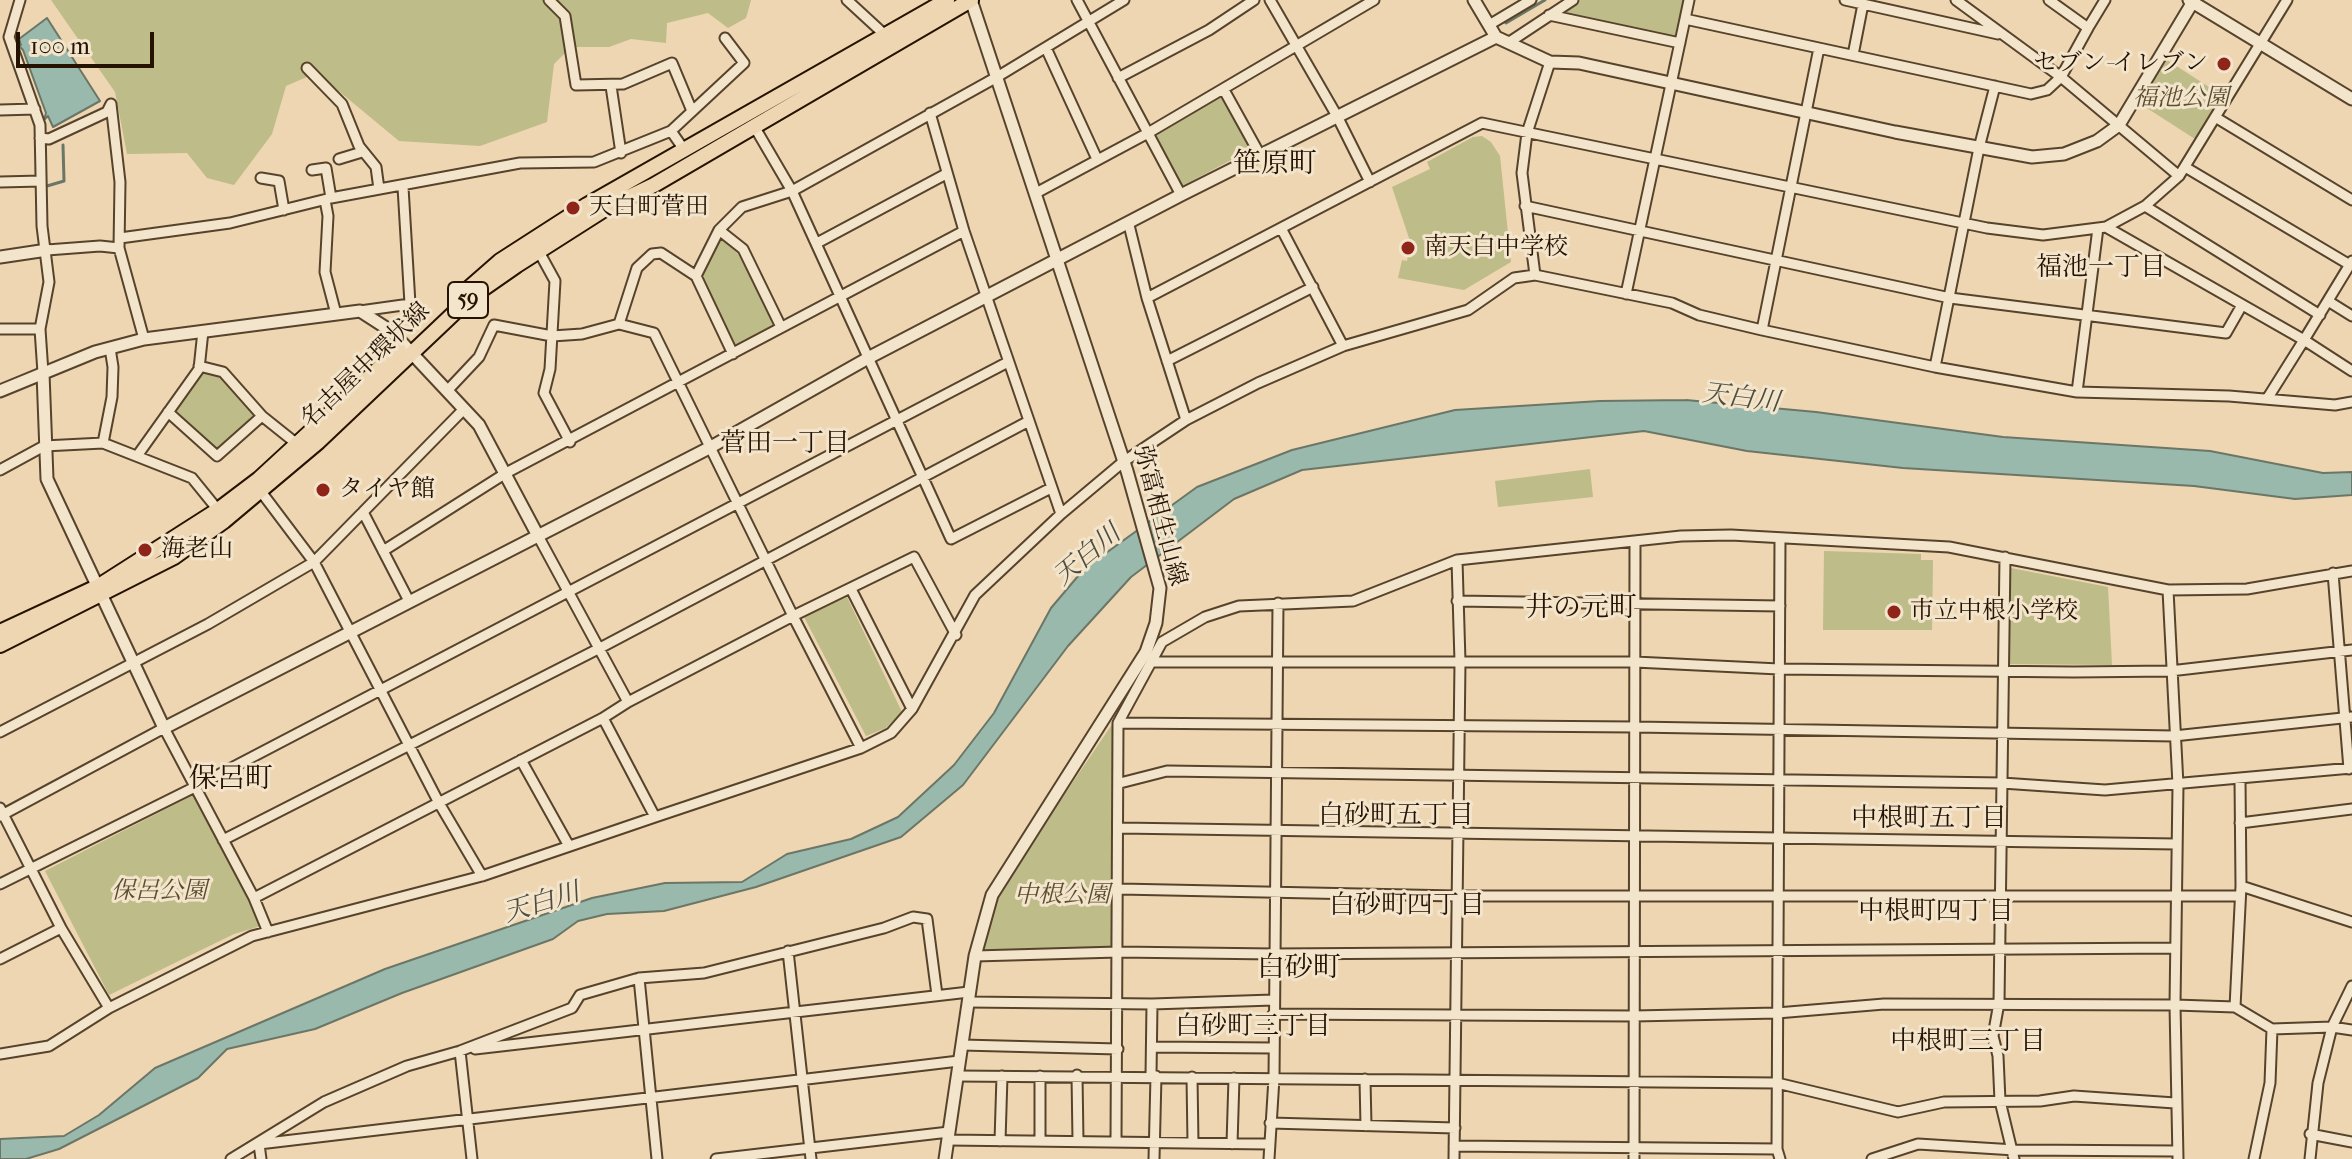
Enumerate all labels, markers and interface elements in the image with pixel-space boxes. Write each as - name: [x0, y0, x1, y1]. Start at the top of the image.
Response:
- scale bar: [20, 16, 158, 66]
- text: 100 m: [30, 32, 90, 60]
- place label: セブン-イレブン: [2034, 50, 2208, 78]
- marker: セブン-イレブン: [2215, 55, 2233, 73]
- park label: 福池公園: [2133, 85, 2229, 113]
- district label: 笹原町: [1233, 148, 1317, 182]
- place label: 天白町菅田: [589, 194, 709, 222]
- marker: 天白町菅田: [564, 199, 582, 217]
- place label: 南天白中学校: [1424, 234, 1568, 262]
- marker: 南天白中学校: [1399, 239, 1417, 257]
- district label: 福池一丁目: [2036, 253, 2166, 285]
- road number: 59: [448, 282, 488, 318]
- street label: 名古屋中環状線: [296, 297, 436, 435]
- water label: 天白川: [1700, 379, 1782, 419]
- district label: 菅田一丁目: [720, 429, 850, 461]
- street label: 弥富相生山線: [1126, 443, 1192, 589]
- place label: タイヤ館: [339, 476, 435, 504]
- marker: タイヤ館: [314, 481, 332, 499]
- water label: 天白川: [1048, 519, 1128, 593]
- place label: 海老山: [161, 536, 233, 564]
- marker: 海老山: [136, 541, 154, 559]
- district label: 井の元町: [1525, 592, 1637, 626]
- place label: 市立中根小学校: [1910, 598, 2078, 626]
- marker: 市立中根小学校: [1885, 603, 1903, 621]
- district label: 保呂町: [189, 763, 273, 797]
- district label: 白砂町五丁目: [1318, 801, 1474, 833]
- district label: 中根町五丁目: [1851, 804, 2007, 836]
- park label: 保呂公園: [111, 878, 207, 906]
- water label: 天白川: [500, 878, 584, 930]
- park label: 中根公園: [1014, 882, 1110, 910]
- district label: 白砂町四丁目: [1329, 891, 1485, 923]
- district label: 中根町四丁目: [1858, 897, 2014, 929]
- district label: 白砂町: [1257, 952, 1341, 986]
- district label: 白砂町三丁目: [1175, 1012, 1331, 1044]
- district label: 中根町三丁目: [1890, 1027, 2046, 1059]

